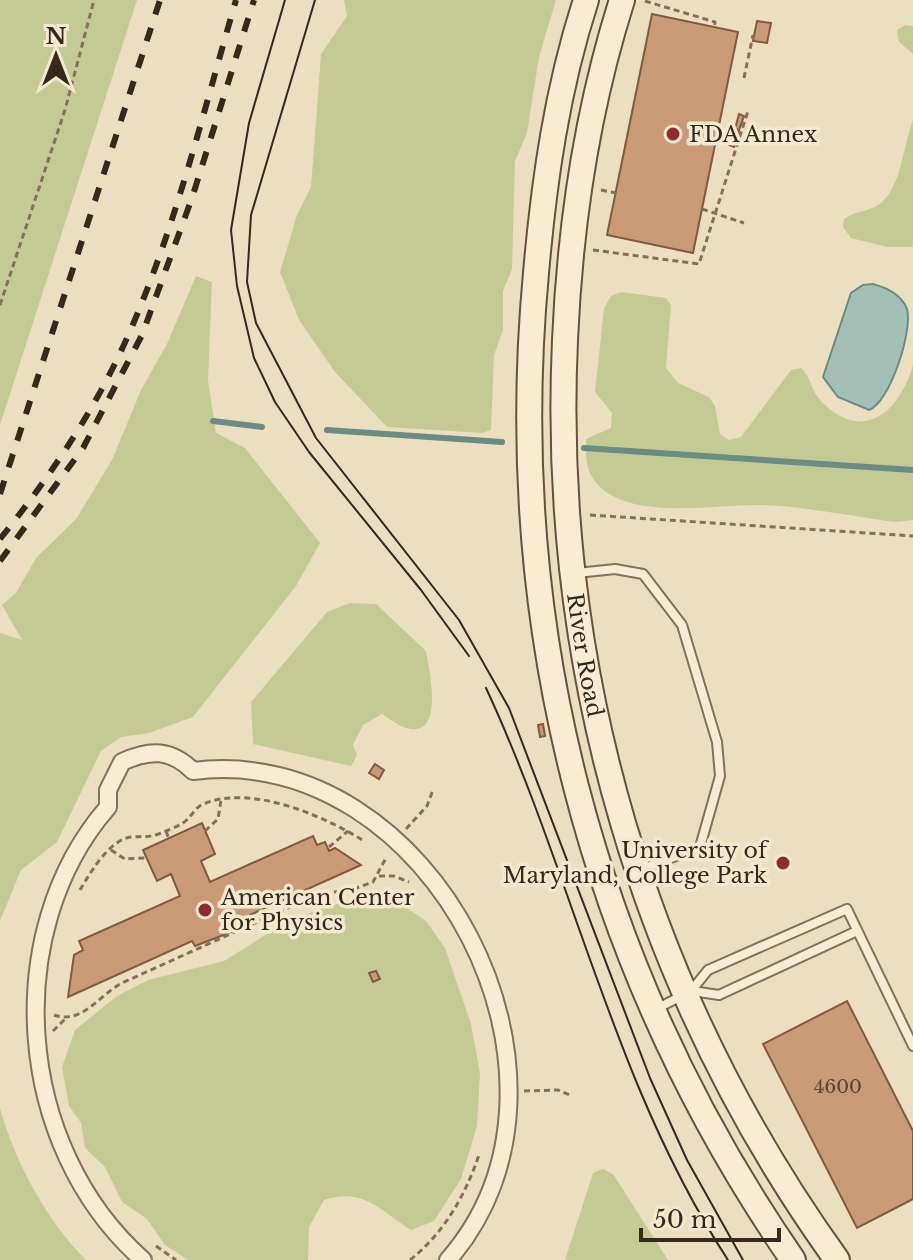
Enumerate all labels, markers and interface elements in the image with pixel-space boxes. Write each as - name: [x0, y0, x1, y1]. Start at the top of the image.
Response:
- north arrow: [16, 16, 96, 96]
- text: N: [46, 23, 67, 50]
- place label: FDA Annex: [689, 121, 818, 148]
- marker: FDA Annex: [664, 125, 682, 143]
- street label: River Road: [562, 591, 609, 719]
- place label: University of Maryland, College Park: [503, 837, 770, 889]
- marker: University of Maryland, College Park: [774, 854, 792, 872]
- place label: American Center for Physics: [220, 884, 415, 936]
- marker: American Center for Physics: [196, 901, 214, 919]
- house number: 4600: [814, 1076, 862, 1098]
- scale bar: [641, 1192, 779, 1242]
- text: 50 m: [653, 1205, 717, 1234]

